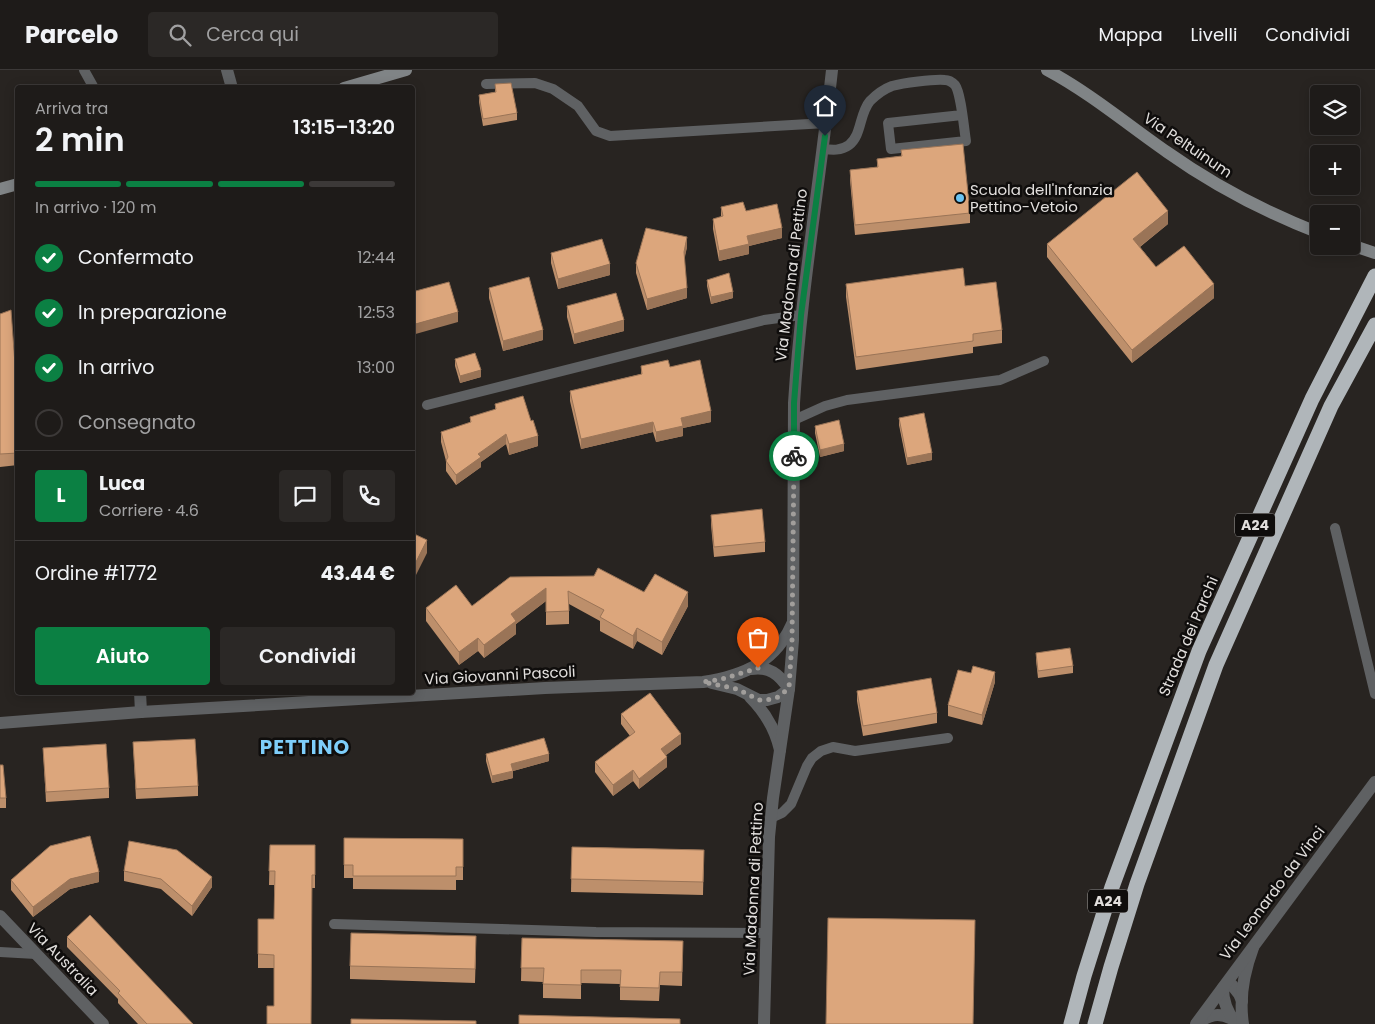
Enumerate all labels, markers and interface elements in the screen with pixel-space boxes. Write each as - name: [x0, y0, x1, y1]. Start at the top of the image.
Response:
- search box: [148, 12, 498, 57]
- text: Parcelo: [25, 18, 118, 51]
- icon: search: [166, 21, 194, 49]
- text: Cerca qui: [206, 21, 299, 48]
- text: Mappa: [1098, 22, 1163, 47]
- text: Livelli: [1191, 22, 1237, 47]
- text: Condividi: [1265, 22, 1350, 47]
- pin: [804, 85, 846, 136]
- map controls: [1310, 85, 1360, 255]
- button: layers: [1310, 85, 1360, 135]
- icon: home: [811, 92, 839, 120]
- text: Arriva tra: [35, 97, 108, 120]
- street label: Via Peltuinum: [1139, 107, 1237, 183]
- text: 13:15–13:20: [293, 114, 395, 141]
- text: 2 min: [35, 117, 125, 162]
- button: +: [1310, 145, 1360, 195]
- place label: Scuola dell'Infanzia Pettino-Vetoio: [970, 179, 1113, 217]
- street label: Via Madonna di Pettino: [770, 187, 812, 363]
- marker: Scuola dell'Infanzia Pettino-Vetoio: [954, 192, 966, 204]
- text: In arrivo · 120 m: [35, 196, 156, 219]
- button: −: [1310, 205, 1360, 255]
- icon: check: [35, 244, 63, 272]
- text: Confermato: [78, 244, 194, 271]
- text: 12:44: [357, 246, 395, 269]
- icon: check: [35, 299, 63, 327]
- text: In preparazione: [78, 299, 227, 326]
- text: 12:53: [358, 301, 395, 324]
- icon: check: [35, 354, 63, 382]
- text: In arrivo: [78, 354, 154, 381]
- text: 13:00: [357, 356, 395, 379]
- text: Consegnato: [78, 409, 196, 436]
- courier: [769, 431, 819, 481]
- icon: bike: [780, 442, 808, 470]
- text: Luca: [99, 470, 145, 497]
- button: chat: [279, 470, 331, 522]
- button: phone: [343, 470, 395, 522]
- text: L: [56, 482, 66, 509]
- text: Corriere · 4.6: [99, 499, 199, 522]
- road number: A24: [1235, 514, 1275, 536]
- text: Ordine #1772: [35, 560, 157, 587]
- text: 43.44 €: [320, 560, 395, 587]
- street label: Strada dei Parchi: [1153, 573, 1223, 699]
- pin: [737, 617, 779, 668]
- icon: bag: [744, 624, 772, 652]
- button: Aiuto: [35, 627, 210, 685]
- button: Condividi: [220, 627, 395, 685]
- street label: Via Giovanni Pascoli: [424, 661, 576, 689]
- district label: PETTINO: [260, 733, 350, 761]
- street label: Via Madonna di Pettino: [738, 802, 768, 976]
- street label: Via Leonardo da Vinci: [1215, 822, 1329, 964]
- road number: A24: [1088, 889, 1128, 912]
- street label: Via Australia: [23, 918, 103, 1000]

